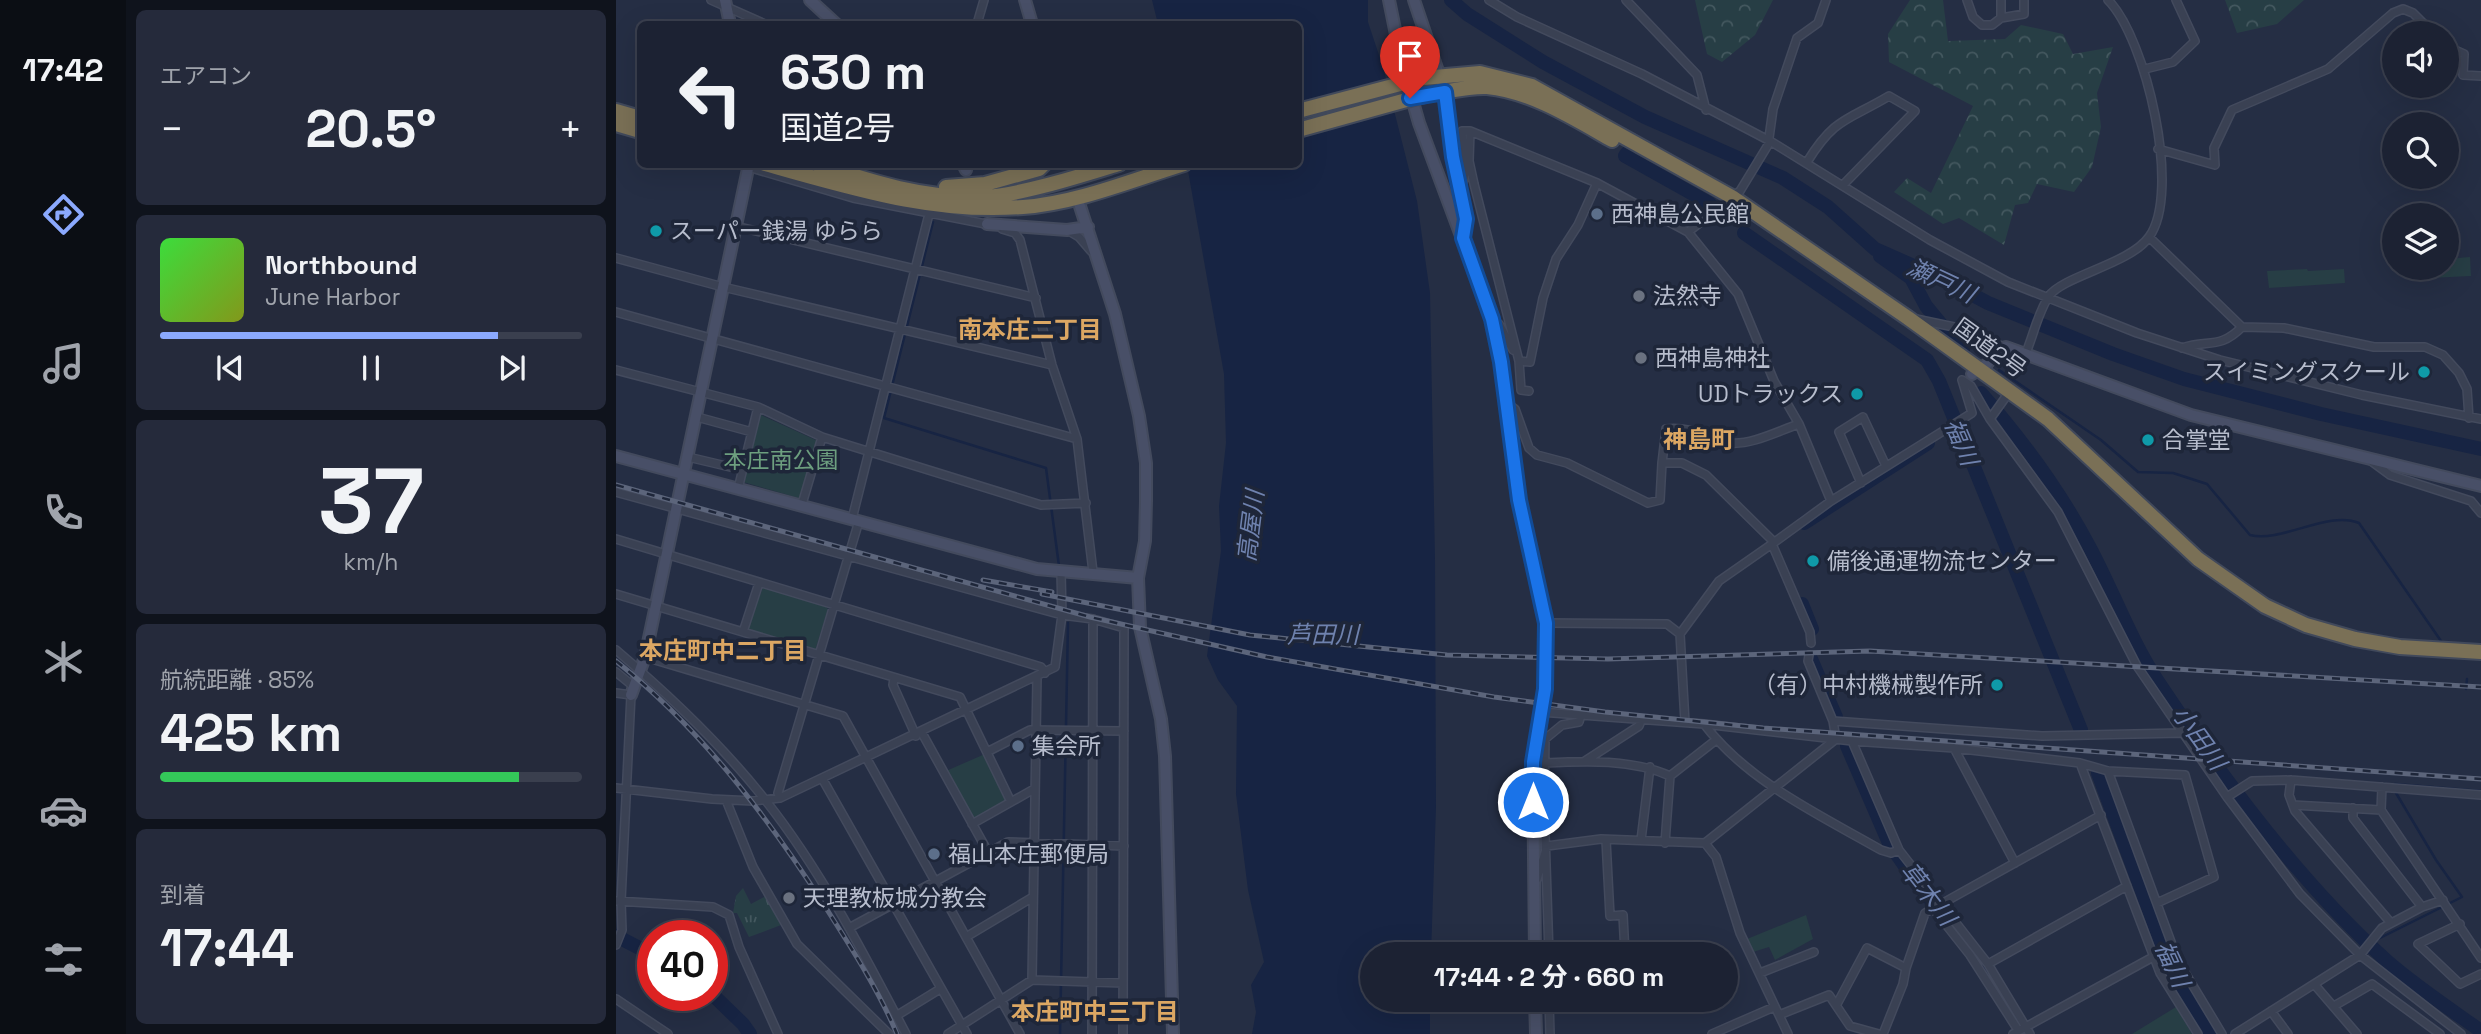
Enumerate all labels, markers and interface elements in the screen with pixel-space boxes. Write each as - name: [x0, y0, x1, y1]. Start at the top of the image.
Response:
- map controls: [2382, 21, 2459, 280]
- button: sound: [2382, 21, 2459, 98]
- pin: [1380, 26, 1440, 98]
- icon: arrive: [1391, 37, 1429, 75]
- text: 630 m: [780, 41, 926, 103]
- icon: left: [665, 49, 756, 140]
- text: 17:42: [22, 50, 104, 90]
- text: エアコン: [160, 61, 252, 91]
- text: 20.5°: [305, 96, 437, 162]
- text: −: [160, 105, 184, 153]
- text: +: [558, 105, 582, 153]
- text: 国道2号: [780, 108, 895, 148]
- button: search: [2382, 112, 2459, 189]
- icon: directions: [39, 190, 88, 239]
- place label: 西神島公民館: [1611, 199, 1749, 229]
- button: layers: [2382, 203, 2459, 280]
- marker: 西神島公民館: [1589, 206, 1605, 222]
- place label: スーパー銭湯 ゆらら: [670, 216, 883, 246]
- marker: スーパー銭湯 ゆらら: [648, 223, 664, 239]
- text: Northbound: [265, 248, 418, 282]
- water label: 瀬戸川: [1902, 251, 1983, 311]
- place label: 法然寺: [1653, 281, 1722, 311]
- text: June Harbor: [265, 282, 400, 312]
- marker: 法然寺: [1631, 288, 1647, 304]
- street label: 国道2号: [1948, 312, 2032, 384]
- district label: 南本庄二丁目: [958, 314, 1102, 345]
- icon: music: [39, 339, 88, 388]
- place label: 西神島神社: [1655, 343, 1770, 373]
- icon: previous: [211, 349, 249, 387]
- icon: pause: [352, 349, 390, 387]
- icon: next: [493, 349, 531, 387]
- marker: 西神島神社: [1633, 350, 1649, 366]
- place label: スイミングスクール: [2203, 357, 2410, 387]
- marker: スイミングスクール: [2416, 364, 2432, 380]
- place label: UDトラックス: [1698, 379, 1843, 409]
- marker: UDトラックス: [1849, 386, 1865, 402]
- water label: 福川: [1938, 414, 1986, 473]
- district label: 神島町: [1663, 424, 1735, 455]
- place label: 合掌堂: [2162, 425, 2231, 455]
- marker: 合掌堂: [2140, 432, 2156, 448]
- text: 37: [318, 443, 424, 560]
- park label: 本庄南公園: [724, 445, 839, 475]
- water label: 高屋川: [1231, 485, 1271, 564]
- icon: phone: [39, 488, 88, 537]
- place label: 備後通運物流センター: [1827, 546, 2057, 576]
- text: km/h: [344, 547, 398, 577]
- marker: 備後通運物流センター: [1805, 553, 1821, 569]
- water label: 芦田川: [1287, 619, 1362, 650]
- district label: 本庄町中二丁目: [639, 635, 807, 666]
- icon: climate: [39, 637, 88, 686]
- text: 航続距離 · 85%: [160, 665, 314, 695]
- place label: （有）中村機械製作所: [1753, 670, 1983, 700]
- marker: （有）中村機械製作所: [1989, 677, 2005, 693]
- water label: 小田川: [2166, 699, 2235, 778]
- text: 425 km: [160, 700, 342, 766]
- place label: 集会所: [1032, 731, 1101, 761]
- marker: 集会所: [1010, 738, 1026, 754]
- position arrow: [1496, 765, 1570, 839]
- icon: car: [39, 786, 88, 835]
- place label: 福山本庄郵便局: [948, 839, 1109, 869]
- marker: 福山本庄郵便局: [926, 846, 942, 862]
- water label: 草木川: [1894, 856, 1965, 934]
- text: 到着: [160, 880, 206, 910]
- place label: 天理教板城分教会: [803, 883, 987, 913]
- marker: 天理教板城分教会: [781, 890, 797, 906]
- text: 17:44: [160, 915, 294, 981]
- speed limit sign: 40: [637, 920, 728, 1011]
- icon: filters: [39, 935, 88, 984]
- water label: 福川: [2148, 935, 2198, 995]
- text: 17:44 · 2 分 · 660 m: [1434, 960, 1664, 994]
- district label: 本庄町中三丁目: [1011, 996, 1179, 1027]

